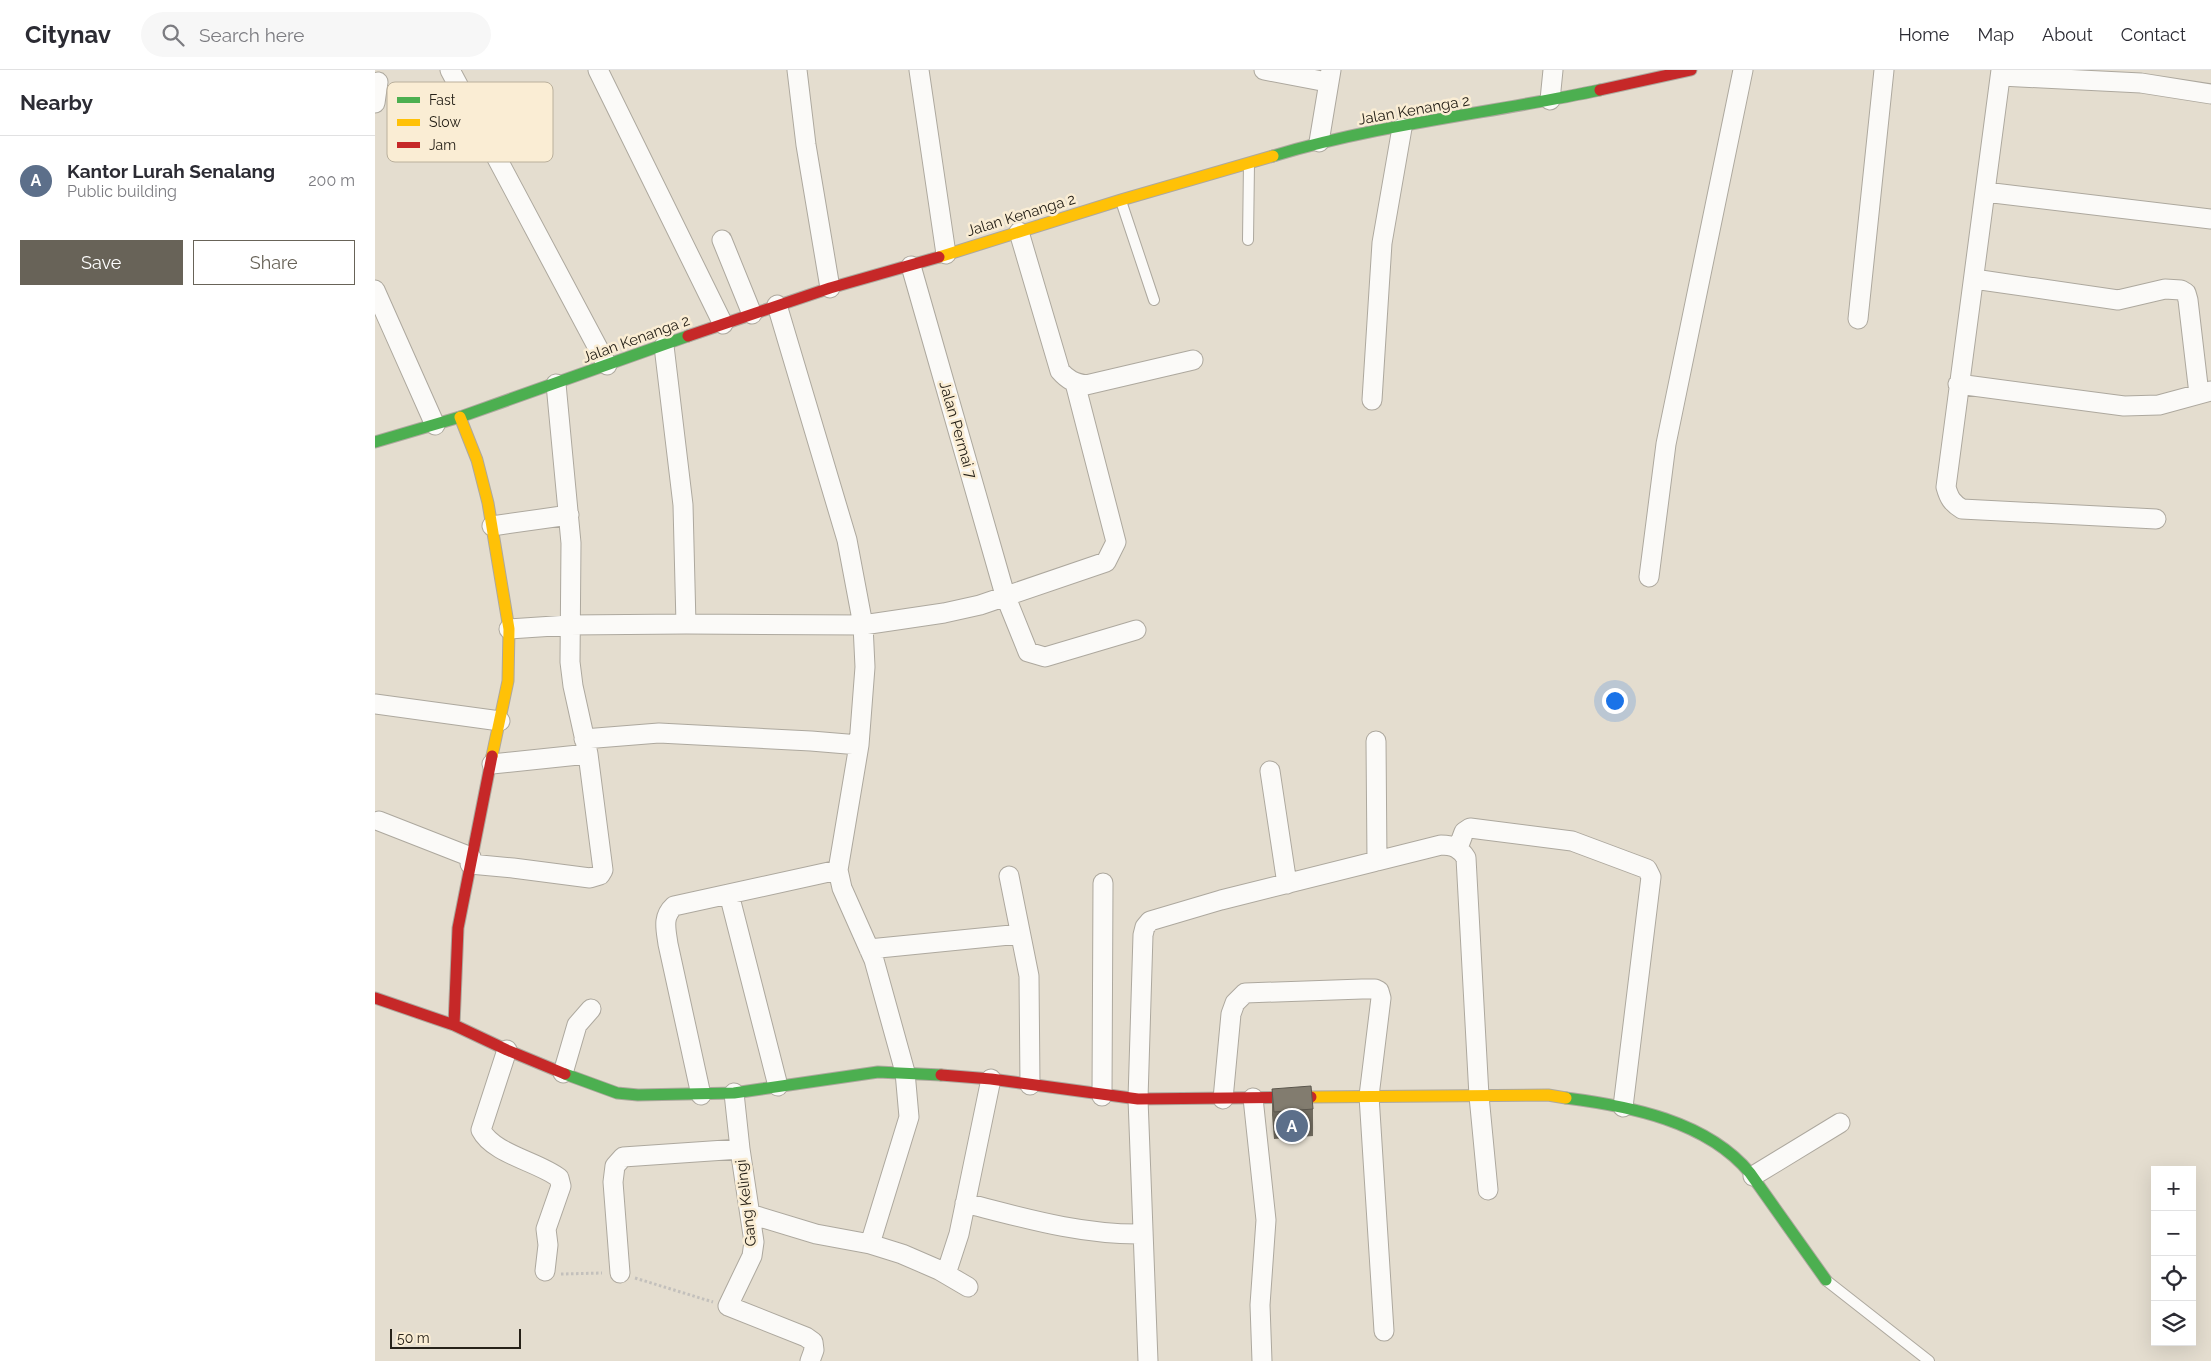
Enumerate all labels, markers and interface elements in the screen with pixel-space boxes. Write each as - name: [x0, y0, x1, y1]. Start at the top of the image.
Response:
- search box: [141, 12, 491, 57]
- text: Citynav: [25, 20, 111, 49]
- icon: search: [159, 21, 187, 49]
- text: Search here: [199, 24, 304, 46]
- text: Home: [1898, 24, 1949, 45]
- text: Map: [1977, 24, 2014, 45]
- text: About: [2042, 24, 2093, 45]
- text: Contact: [2121, 24, 2186, 45]
- legend: [387, 82, 553, 162]
- text: Nearby: [20, 90, 93, 115]
- street label: Jalan Kenanga 2: [1357, 91, 1471, 129]
- text: Fast: [429, 92, 456, 108]
- text: Slow: [429, 114, 461, 130]
- text: Jam: [429, 137, 456, 153]
- text: Kantor Lurah Senalang: [67, 160, 275, 182]
- text: A: [31, 171, 41, 190]
- text: 200 m: [308, 171, 355, 190]
- text: Public building: [67, 182, 177, 201]
- street label: Jalan Kenanga 2: [964, 190, 1078, 240]
- button: Save: [20, 240, 183, 285]
- button: Share: [193, 240, 355, 285]
- street label: Jalan Kenanga 2: [580, 311, 692, 367]
- street label: Jalan Permai 7: [936, 379, 980, 481]
- your location: [1602, 688, 1628, 714]
- pin: A: [1276, 1107, 1308, 1145]
- street label: Gang Kelingi: [732, 1159, 760, 1247]
- map controls: [2151, 1166, 2196, 1346]
- button: +: [2151, 1166, 2196, 1211]
- button: −: [2151, 1211, 2196, 1256]
- button: locate: [2151, 1256, 2196, 1301]
- button: layers: [2151, 1301, 2196, 1346]
- scale bar: [390, 1326, 521, 1349]
- text: 50 m: [397, 1330, 430, 1346]

